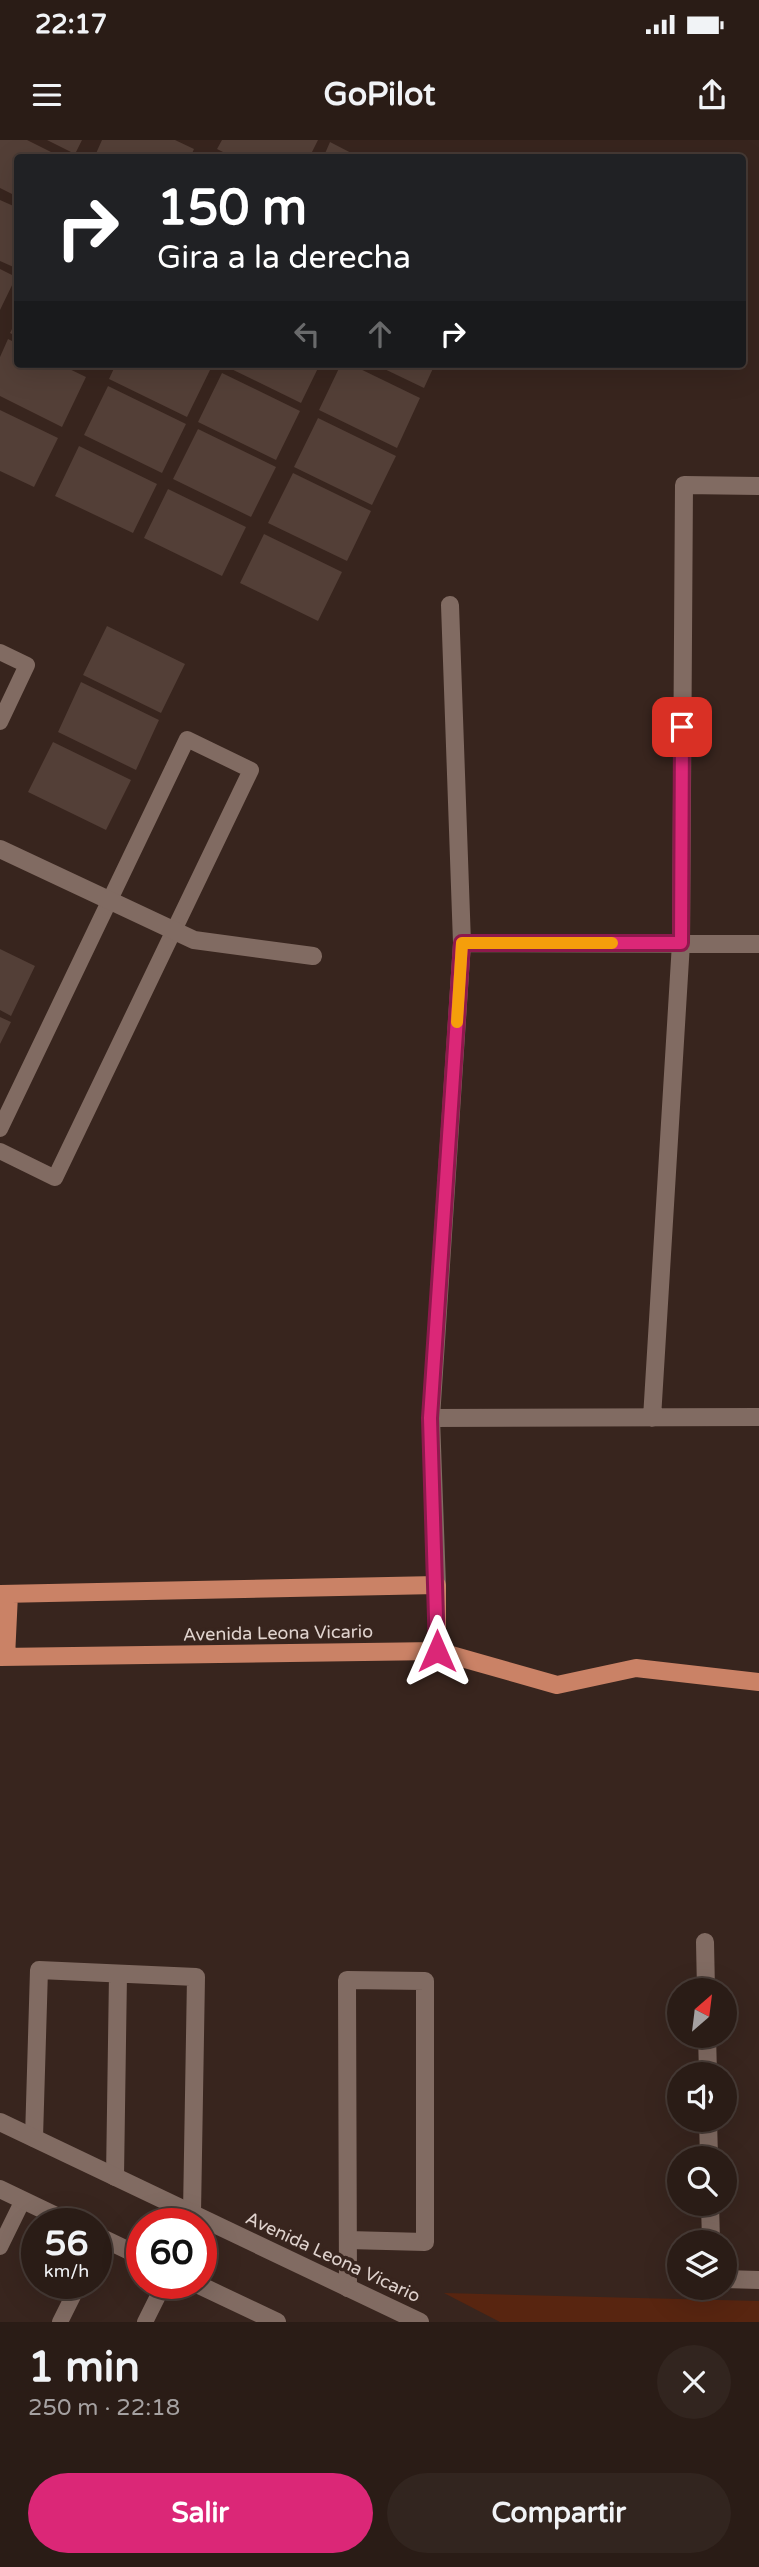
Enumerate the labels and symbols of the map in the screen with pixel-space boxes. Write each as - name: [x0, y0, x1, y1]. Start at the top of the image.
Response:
- pin: [652, 697, 712, 757]
- position arrow: [400, 1614, 474, 1688]
- street label: Avenida Leona Vicario: [183, 1620, 373, 1646]
- north arrow: [667, 1978, 737, 2048]
- street label: Avenida Leona Vicario: [242, 2207, 424, 2307]
- speed limit sign: 60: [126, 2208, 217, 2299]

